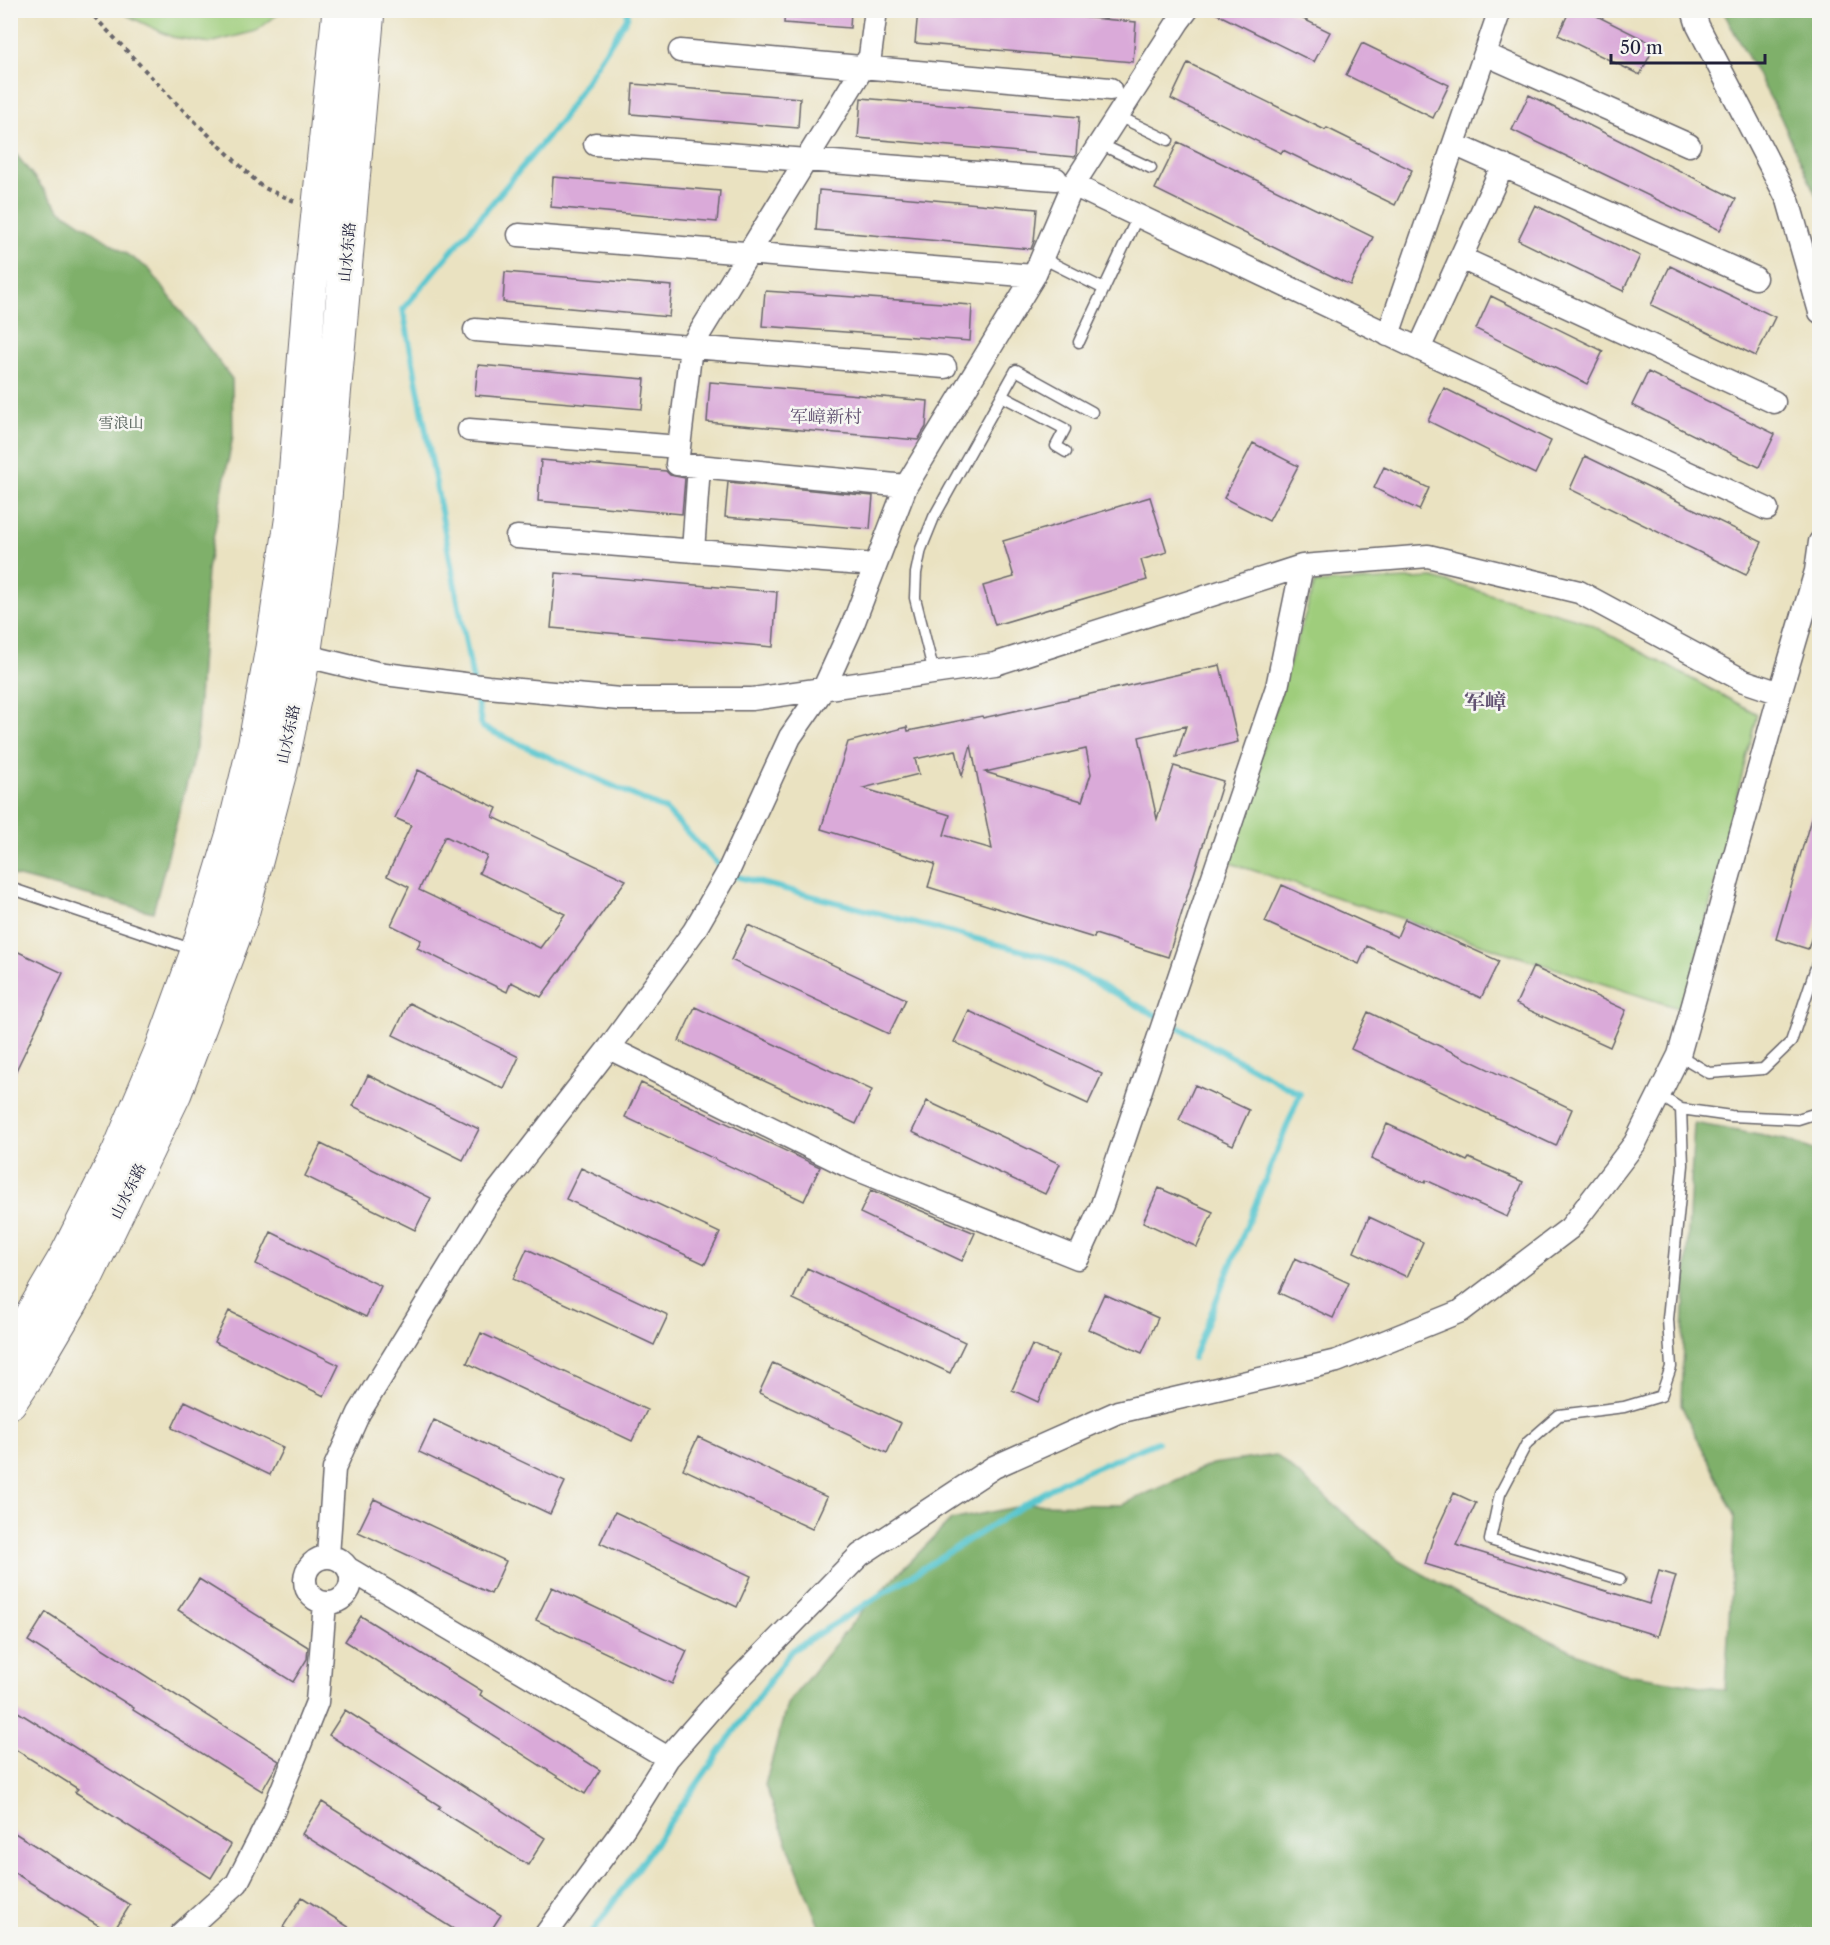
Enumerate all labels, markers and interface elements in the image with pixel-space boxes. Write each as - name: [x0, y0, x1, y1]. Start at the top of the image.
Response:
- scale bar: [1611, 27, 1766, 65]
- text: 50 m: [1620, 37, 1663, 59]
- street label: 山水东路: [335, 221, 359, 283]
- district label: 军嶂新村: [790, 406, 862, 428]
- park label: 雪浪山: [98, 413, 144, 432]
- district label: 军嶂: [1464, 689, 1506, 714]
- street label: 山水东路: [272, 703, 304, 765]
- street label: 山水东路: [106, 1160, 150, 1222]

